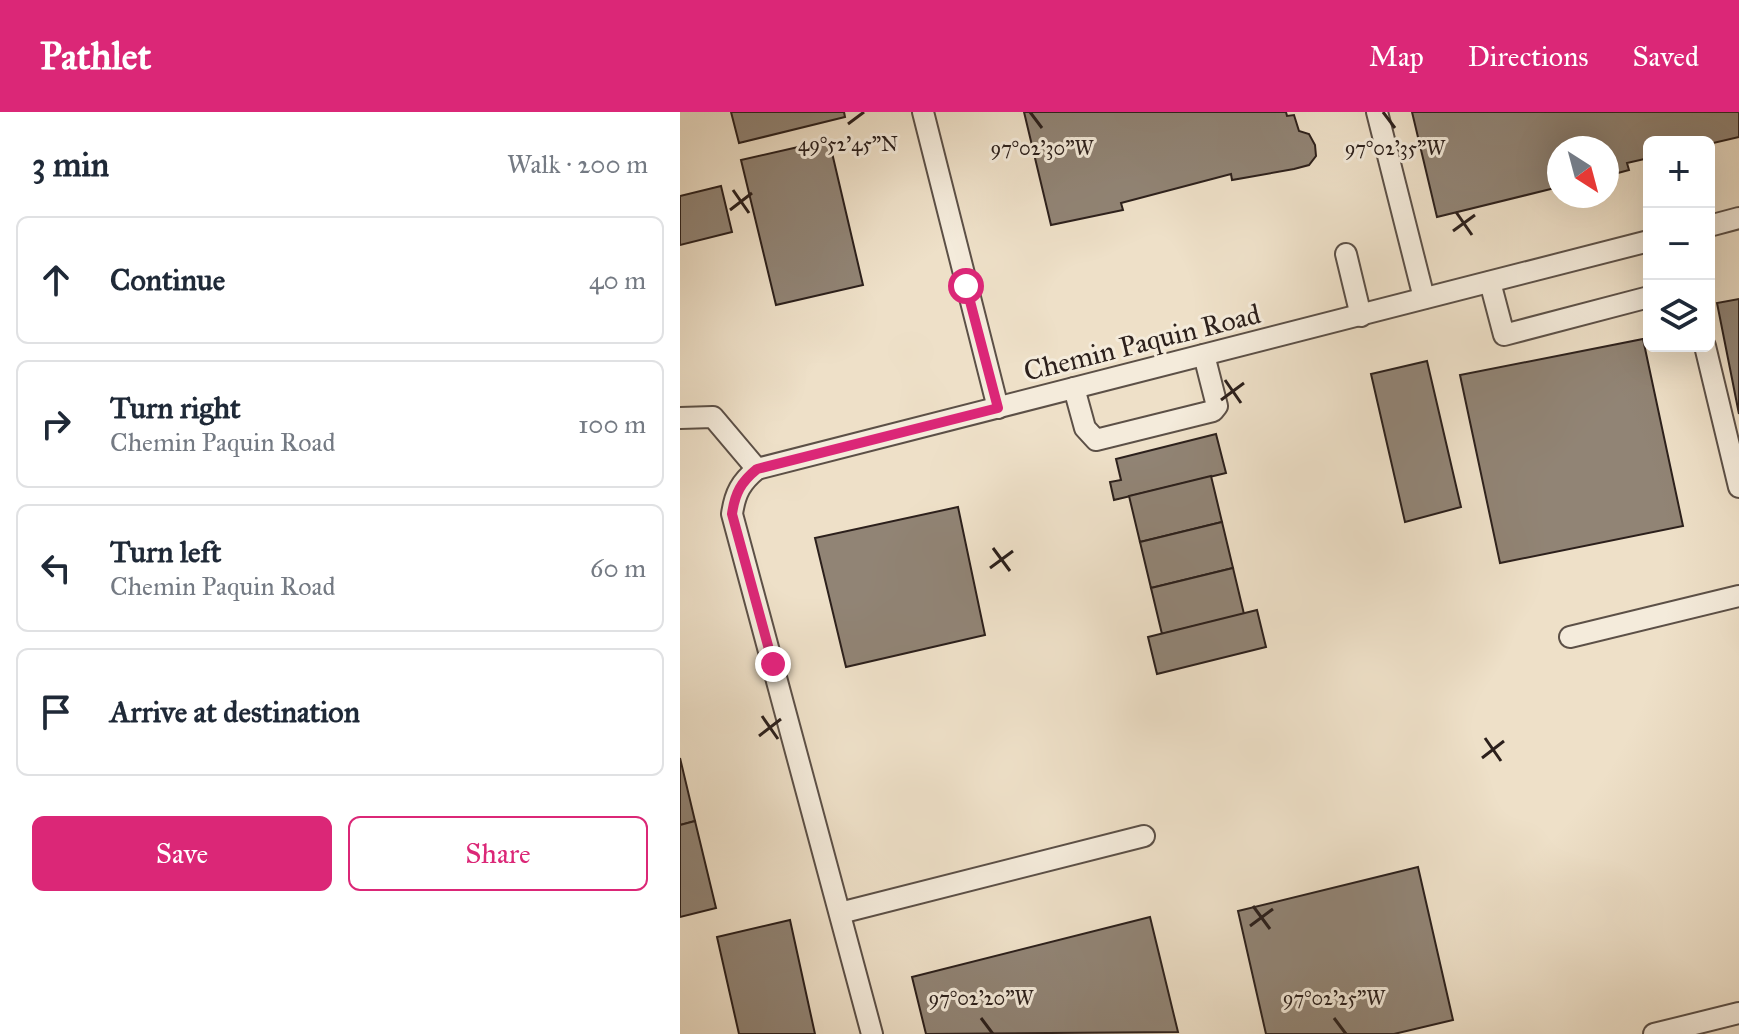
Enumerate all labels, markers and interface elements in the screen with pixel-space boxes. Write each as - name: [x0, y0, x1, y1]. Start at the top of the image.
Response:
- text: Pathlet: [40, 33, 151, 79]
- text: Map: [1369, 39, 1424, 74]
- text: Directions: [1468, 39, 1589, 74]
- text: Saved: [1633, 39, 1699, 74]
- text: 49°52'45"N: [798, 132, 898, 156]
- text: 97°02'30"W: [990, 136, 1095, 160]
- text: 97°02'35"W: [1345, 136, 1446, 160]
- north arrow: [1547, 136, 1619, 208]
- map controls: [1643, 136, 1715, 352]
- button: +: [1643, 136, 1715, 208]
- text: 3 min: [32, 144, 109, 185]
- text: Walk · 200 m: [507, 148, 648, 180]
- button: −: [1643, 208, 1715, 280]
- icon: ahead: [34, 258, 78, 302]
- text: Continue: [110, 262, 225, 298]
- text: 40 m: [589, 264, 646, 296]
- route start: [948, 268, 984, 304]
- button: layers: [1643, 280, 1715, 352]
- street label: Chemin Paquin Road: [1020, 296, 1264, 389]
- text: Turn right: [110, 390, 241, 426]
- icon: right: [34, 402, 78, 446]
- text: 100 m: [578, 408, 646, 440]
- text: Chemin Paquin Road: [110, 426, 335, 458]
- text: Turn left: [110, 534, 221, 570]
- icon: left: [34, 546, 78, 590]
- text: 60 m: [590, 552, 646, 584]
- text: Chemin Paquin Road: [110, 570, 335, 602]
- route end: [755, 646, 791, 682]
- icon: arrive: [34, 690, 78, 734]
- text: Arrive at destination: [110, 694, 360, 730]
- button: Save: [32, 816, 332, 891]
- button: Share: [348, 816, 648, 891]
- text: 97°02'20"W: [929, 986, 1034, 1010]
- text: 97°02'25"W: [1283, 986, 1386, 1010]

